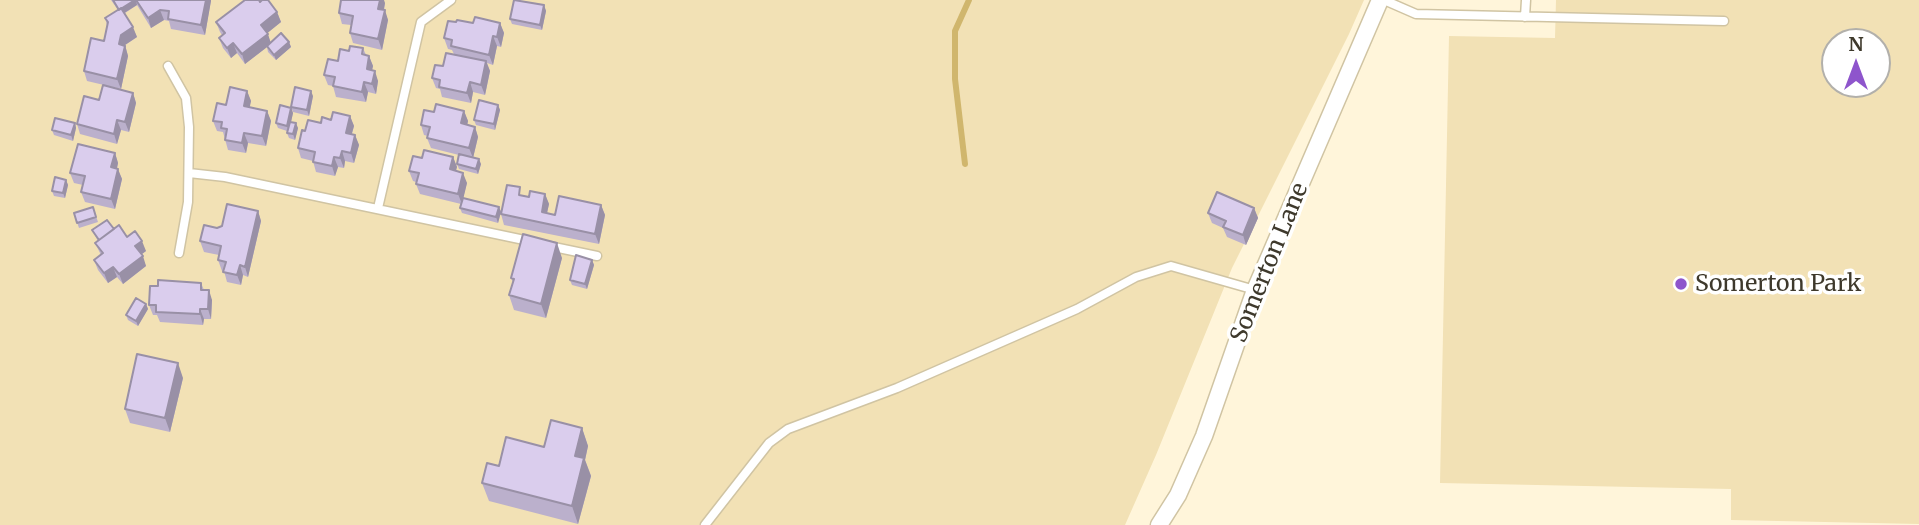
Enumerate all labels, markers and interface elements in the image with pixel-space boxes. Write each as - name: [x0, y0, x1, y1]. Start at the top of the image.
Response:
- north arrow: [1821, 28, 1891, 98]
- text: N: [1848, 32, 1864, 56]
- street label: Somerton Lane: [1225, 179, 1315, 347]
- place label: Somerton Park: [1695, 270, 1861, 298]
- marker: Somerton Park: [1673, 276, 1689, 292]

